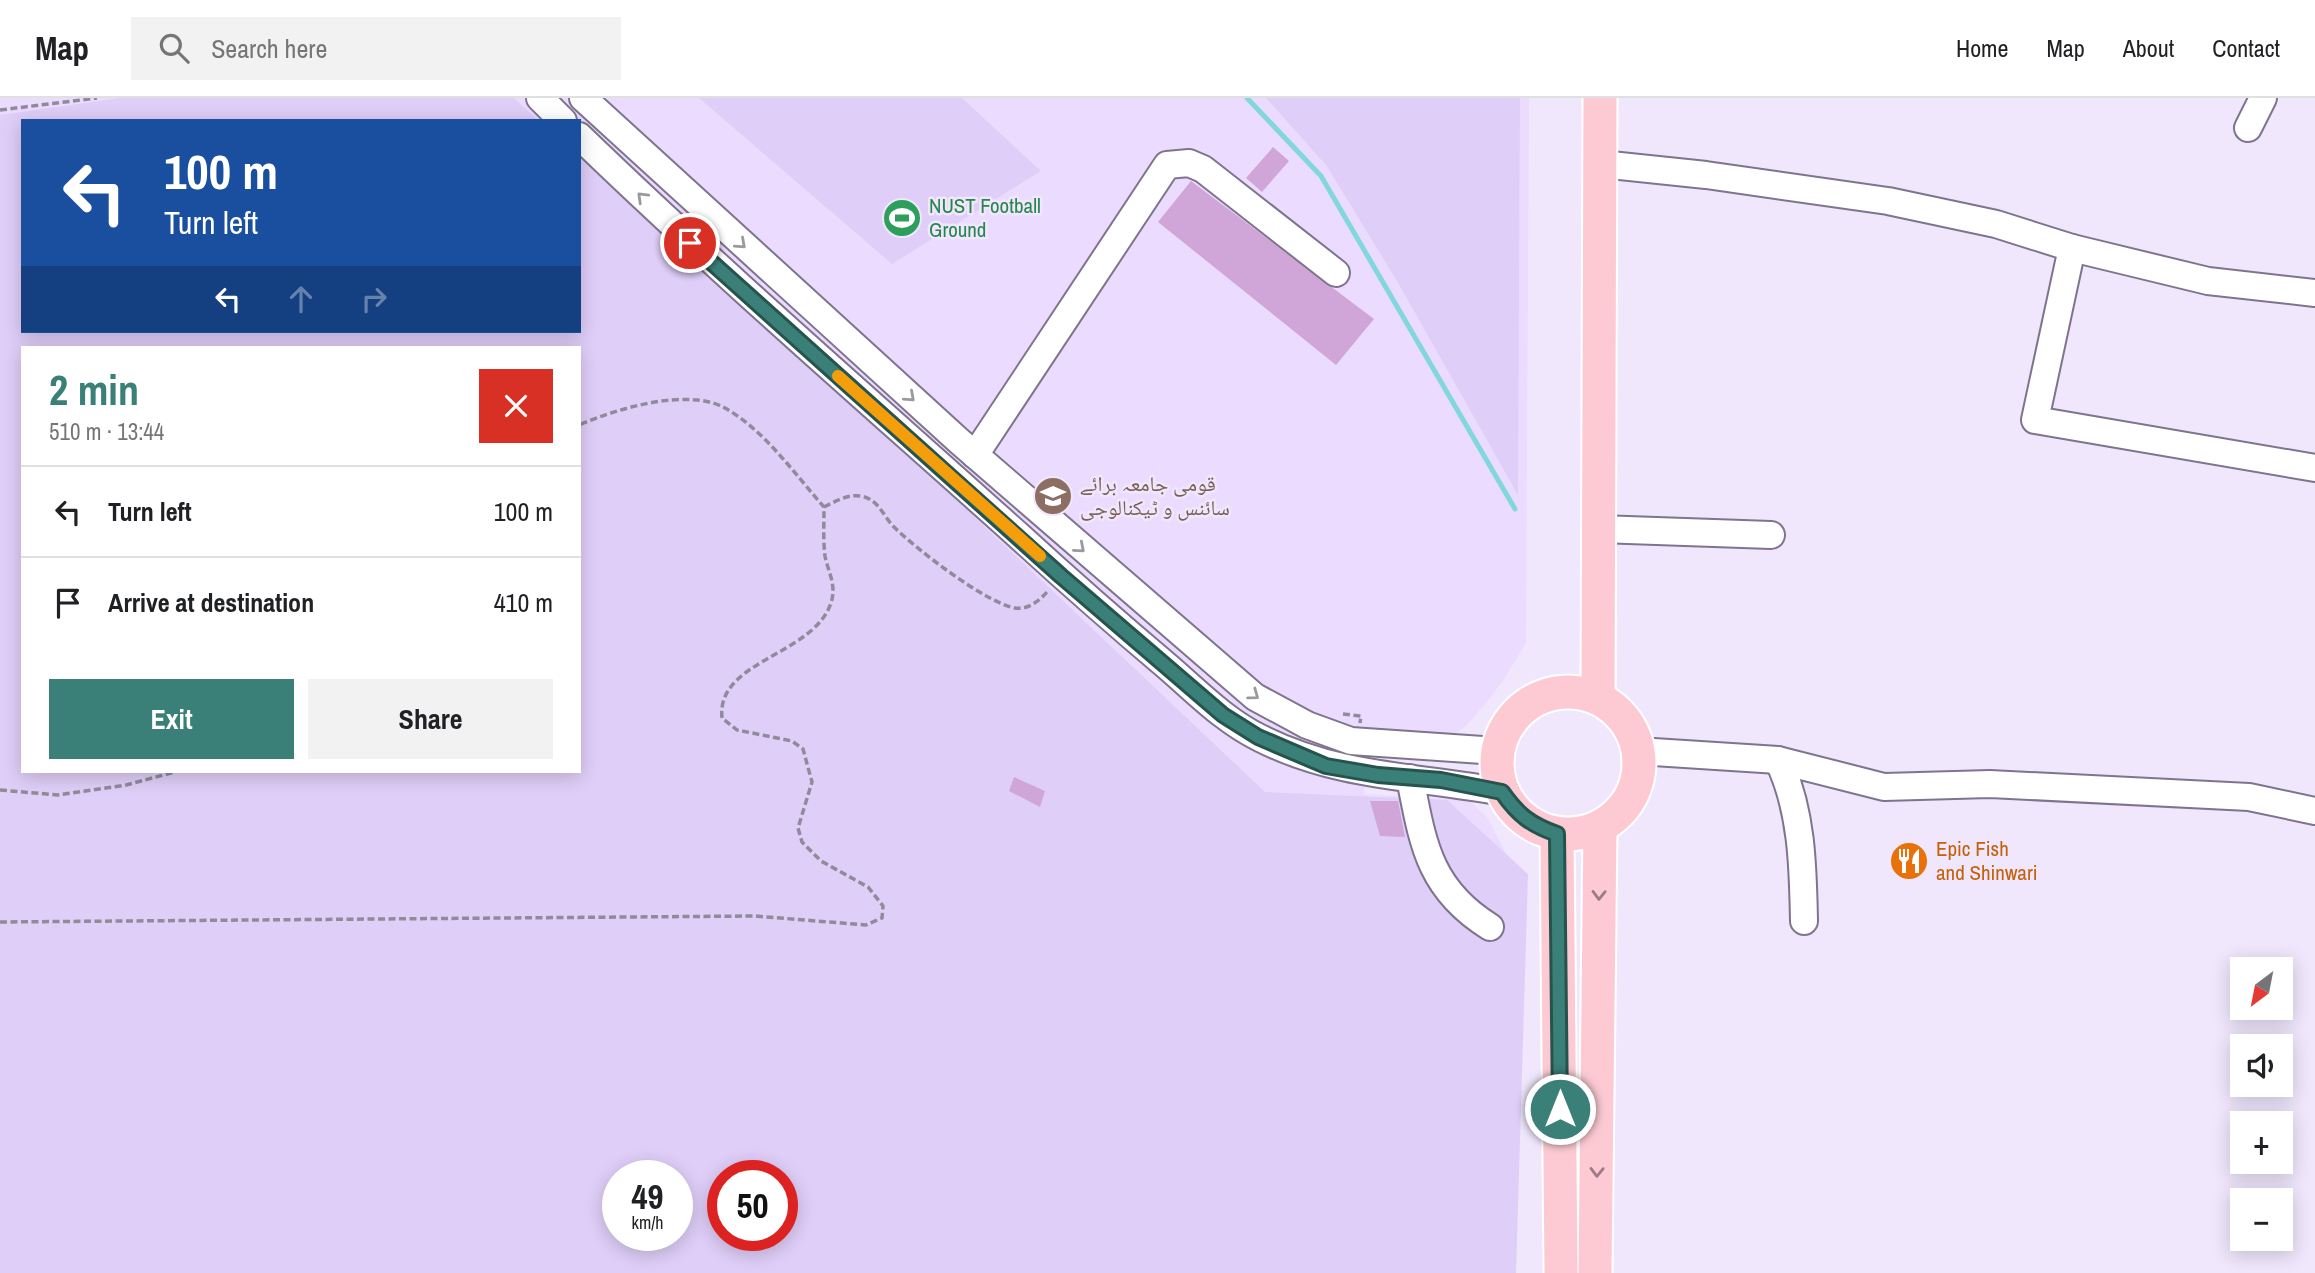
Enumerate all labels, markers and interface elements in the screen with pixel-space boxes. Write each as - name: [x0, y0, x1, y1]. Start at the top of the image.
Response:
- search box: [131, 17, 621, 80]
- text: Map: [35, 26, 89, 70]
- icon: search: [155, 29, 193, 67]
- text: Search here: [211, 31, 327, 66]
- text: Home: [1956, 32, 2008, 64]
- text: Map: [2046, 32, 2085, 64]
- text: About: [2123, 32, 2174, 64]
- text: Contact: [2212, 32, 2280, 64]
- text: 100 m: [164, 138, 278, 204]
- icon: left: [49, 147, 140, 238]
- place label: NUST Football Ground: [929, 191, 1041, 244]
- one-way arrow: [637, 192, 650, 205]
- sports icon: NUST Football Ground: [881, 197, 923, 239]
- text: Turn left: [164, 201, 258, 244]
- pin: [660, 213, 720, 273]
- icon: arrive: [671, 224, 709, 262]
- one-way arrow: [733, 236, 746, 248]
- icon: left: [209, 280, 247, 318]
- icon: ahead: [282, 280, 320, 318]
- icon: right: [355, 280, 393, 318]
- text: 2 min: [49, 362, 139, 418]
- button: close: [479, 369, 553, 443]
- one-way arrow: [902, 389, 915, 401]
- text: 510 m · 13:44: [49, 416, 164, 447]
- place label: قومی جامعہ برائے سائنس و ٹیکنالوجی: [1080, 469, 1230, 522]
- school or university icon: قومی جامعہ برائے سائنس و ٹیکنالوجی: [1032, 475, 1074, 517]
- icon: left: [49, 493, 87, 531]
- text: Turn left: [108, 494, 192, 529]
- text: 100 m: [494, 494, 553, 529]
- one-way arrow: [1072, 540, 1085, 552]
- icon: arrive: [49, 584, 87, 622]
- text: Arrive at destination: [108, 585, 314, 620]
- text: 410 m: [494, 585, 553, 620]
- button: Exit: [49, 679, 294, 759]
- button: Share: [308, 679, 553, 759]
- one-way arrow: [1246, 687, 1258, 699]
- place label: Epic Fish and Shinwari: [1936, 834, 2037, 887]
- restaurant icon: Epic Fish and Shinwari: [1888, 840, 1930, 882]
- one-way arrow: [1592, 890, 1607, 901]
- north arrow: [2230, 957, 2292, 1020]
- map controls: [2230, 957, 2293, 1251]
- button: sound: [2230, 1034, 2293, 1097]
- position arrow: [1523, 1072, 1597, 1146]
- button: +: [2230, 1111, 2293, 1174]
- speed limit sign: 50: [707, 1160, 798, 1251]
- one-way arrow: [1589, 1166, 1604, 1177]
- text: 49: [632, 1173, 663, 1220]
- button: −: [2230, 1188, 2293, 1251]
- text: km/h: [632, 1210, 664, 1235]

